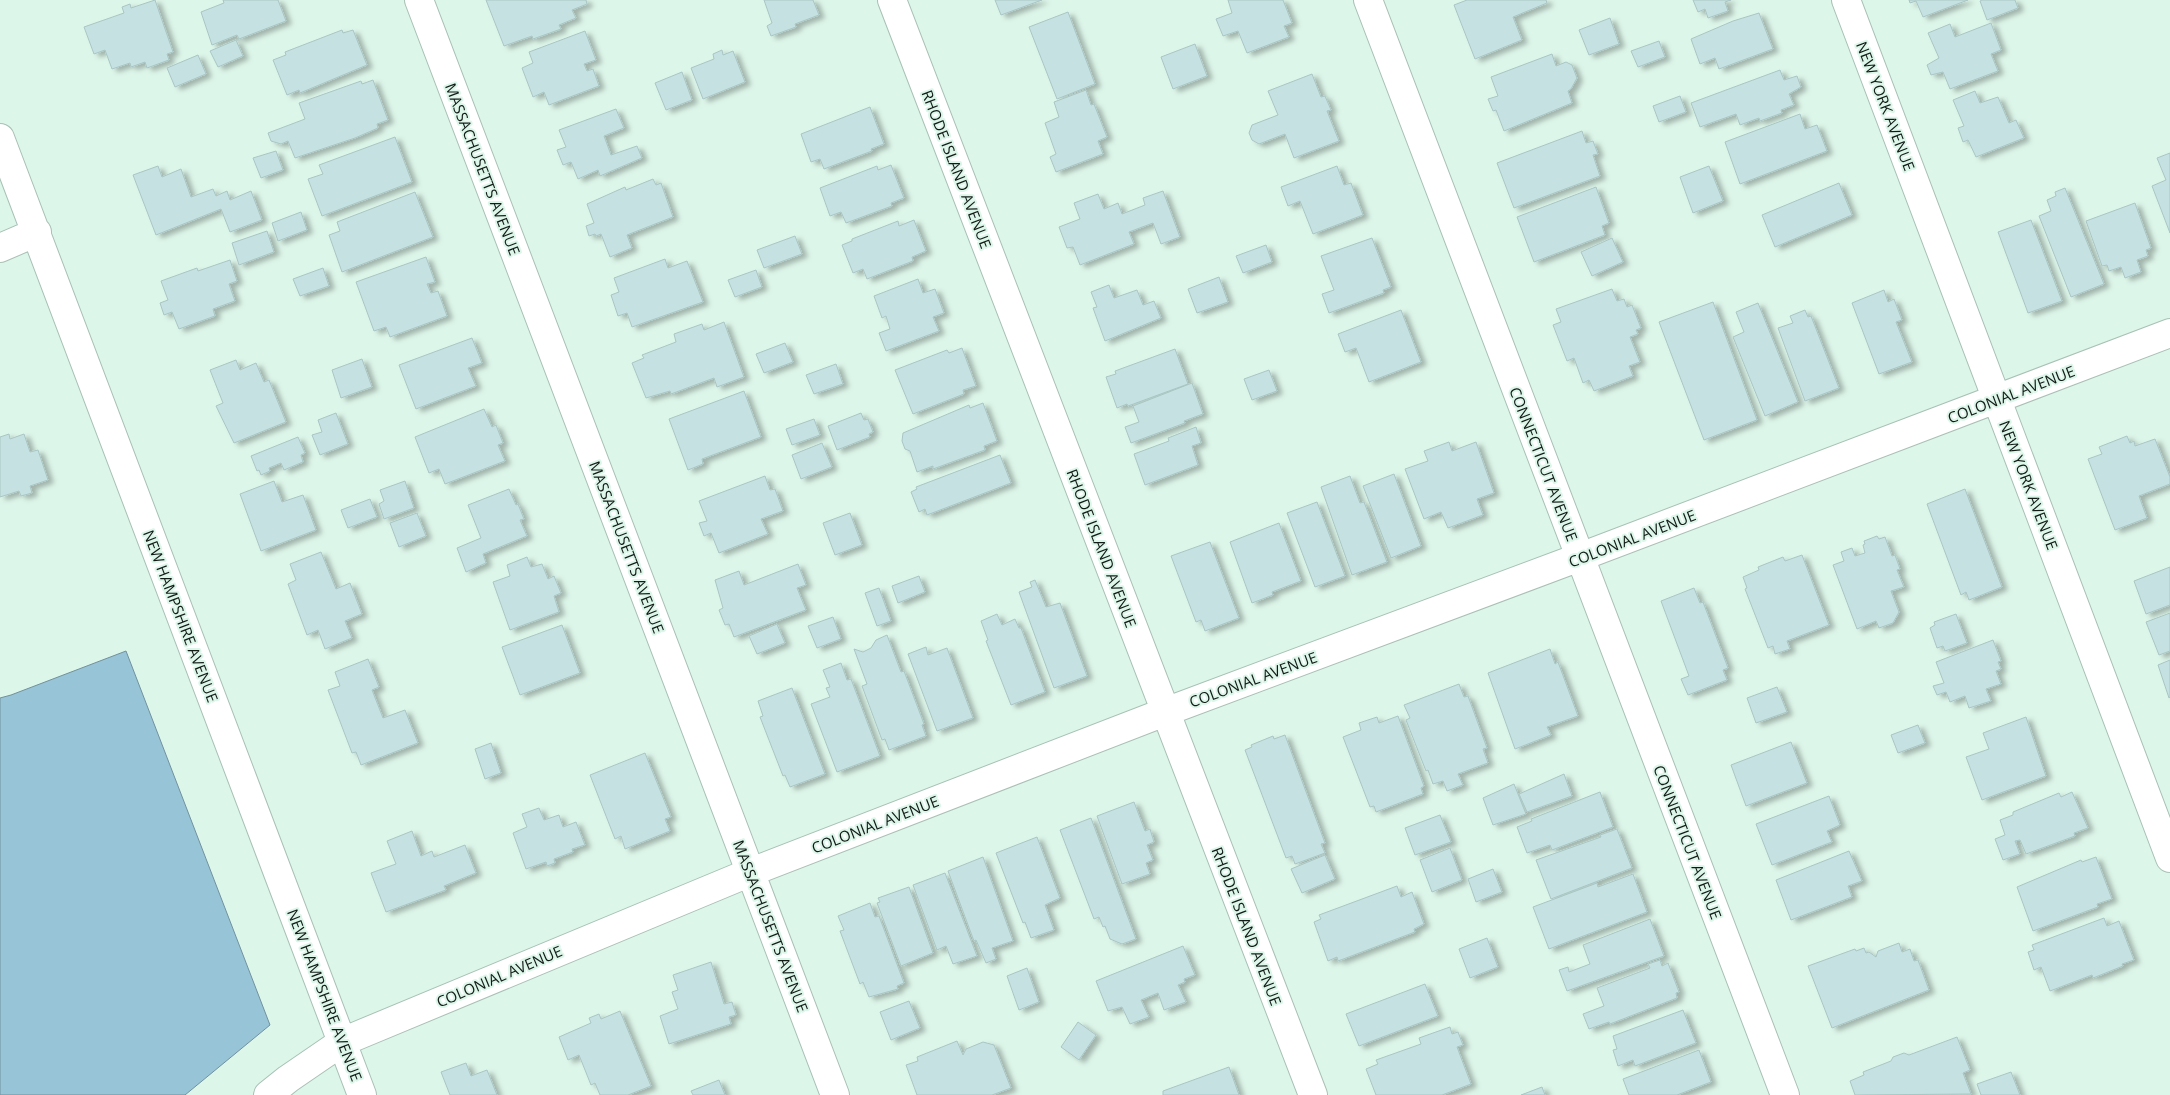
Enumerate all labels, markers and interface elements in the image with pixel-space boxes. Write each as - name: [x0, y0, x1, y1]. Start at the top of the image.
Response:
- street label: NEW YORK AVENUE: [1852, 38, 1920, 174]
- street label: MASSACHUSETTS AVENUE: [441, 80, 525, 258]
- street label: RHODE ISLAND AVENUE: [918, 87, 996, 251]
- street label: COLONIAL AVENUE: [1945, 361, 2077, 427]
- street label: CONNECTICUT AVENUE: [1505, 384, 1583, 544]
- street label: NEW YORK AVENUE: [1995, 417, 2063, 553]
- street label: MASSACHUSETTS AVENUE: [585, 458, 669, 636]
- street label: RHODE ISLAND AVENUE: [1063, 466, 1141, 630]
- street label: COLONIAL AVENUE: [1566, 505, 1698, 571]
- street label: NEW HAMPSHIRE AVENUE: [139, 527, 223, 705]
- street label: COLONIAL AVENUE: [1186, 647, 1320, 711]
- street label: CONNECTICUT AVENUE: [1649, 762, 1727, 922]
- street label: COLONIAL AVENUE: [809, 791, 941, 857]
- street label: MASSACHUSETTS AVENUE: [729, 837, 813, 1015]
- street label: RHODE ISLAND AVENUE: [1208, 844, 1286, 1008]
- street label: NEW HAMPSHIRE AVENUE: [283, 906, 367, 1084]
- street label: COLONIAL AVENUE: [433, 940, 565, 1012]

